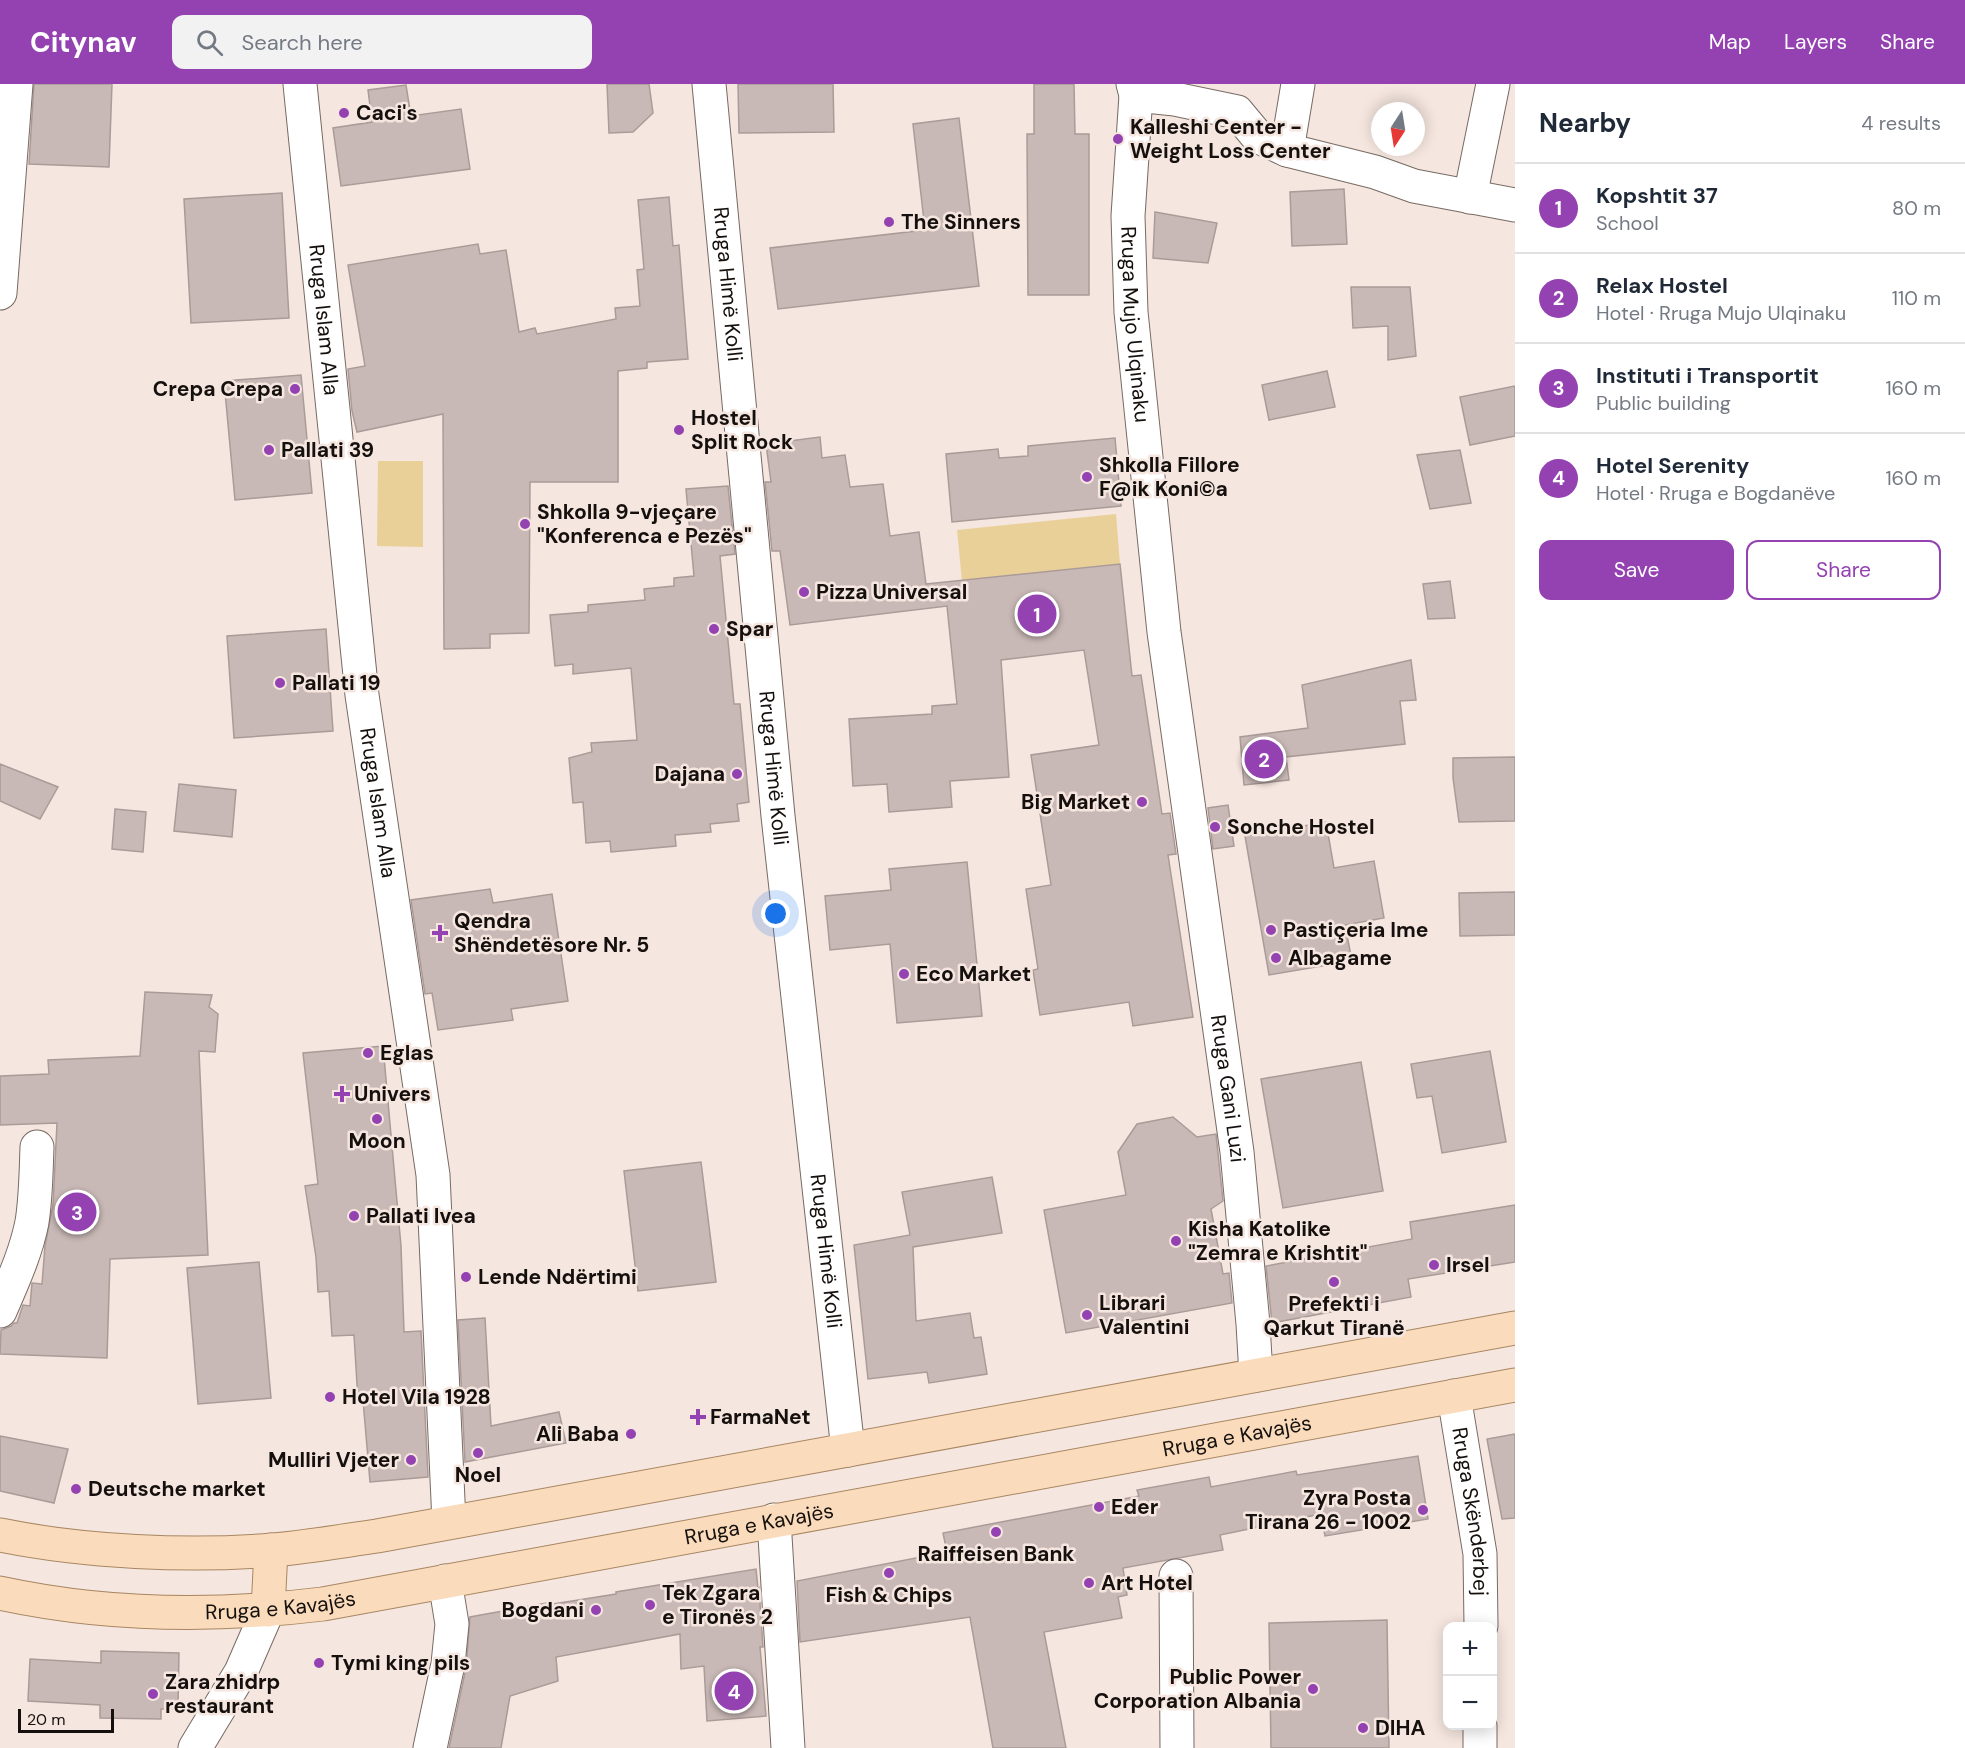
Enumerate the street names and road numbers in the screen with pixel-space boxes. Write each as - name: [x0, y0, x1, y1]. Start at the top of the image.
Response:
- street label: Rruga Himë Kolli: [707, 206, 749, 363]
- street label: Rruga Mujo Ulqinaku: [1114, 226, 1156, 424]
- street label: Rruga Islam Alla: [302, 243, 346, 397]
- street label: Rruga Himë Kolli: [752, 689, 795, 847]
- street label: Rruga Islam Alla: [353, 726, 403, 880]
- street label: Rruga Gani Luzi: [1204, 1013, 1252, 1164]
- street label: Rruga Himë Kolli: [804, 1172, 848, 1330]
- street label: Rruga e Kavajës: [1160, 1409, 1314, 1463]
- street label: Rruga Skënderbej: [1445, 1425, 1495, 1596]
- street label: Rruga e Kavajës: [682, 1496, 836, 1551]
- street label: Rruga e Kavajës: [205, 1584, 358, 1626]

